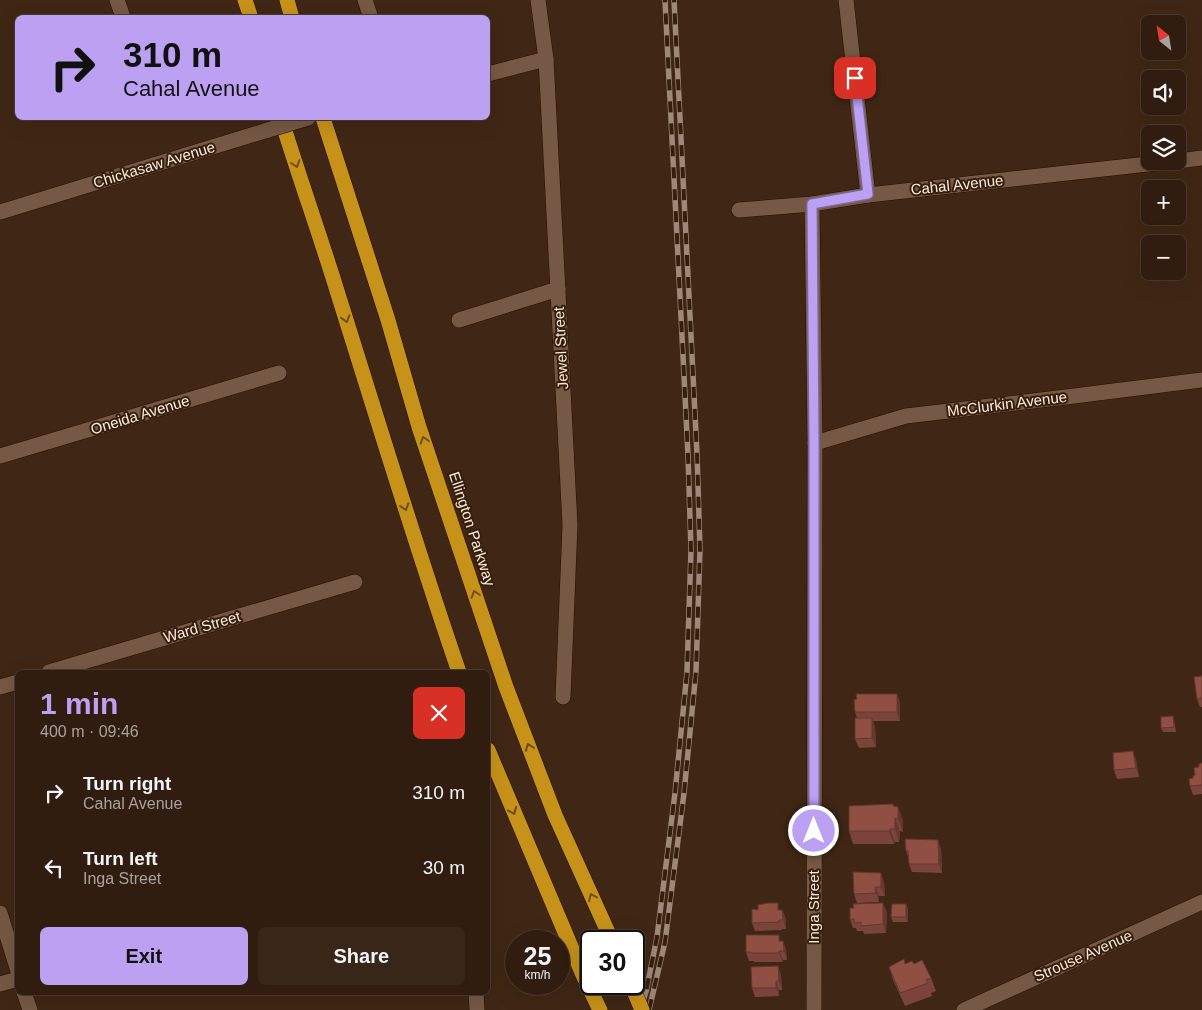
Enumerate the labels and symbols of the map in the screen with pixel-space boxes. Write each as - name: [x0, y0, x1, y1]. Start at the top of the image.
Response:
- north arrow: [1141, 15, 1186, 60]
- pin: [834, 57, 876, 99]
- street label: Chickasaw Avenue: [91, 138, 217, 191]
- one-way arrow: [290, 159, 300, 168]
- street label: Cahal Avenue: [910, 171, 1004, 198]
- street label: Jewel Street: [550, 306, 571, 390]
- one-way arrow: [340, 314, 350, 322]
- street label: McClurkin Avenue: [946, 388, 1068, 419]
- street label: Oneida Avenue: [88, 391, 191, 438]
- one-way arrow: [419, 436, 429, 445]
- street label: Ellington Parkway: [446, 470, 499, 589]
- one-way arrow: [399, 502, 409, 511]
- one-way arrow: [471, 590, 481, 599]
- street label: Ward Street: [161, 607, 243, 646]
- one-way arrow: [525, 743, 535, 752]
- position arrow: [787, 804, 839, 856]
- one-way arrow: [507, 806, 518, 815]
- street label: Inga Street: [805, 869, 822, 944]
- one-way arrow: [588, 893, 598, 902]
- street label: Strouse Avenue: [1031, 926, 1135, 985]
- speed limit sign: 30: [580, 930, 645, 995]

